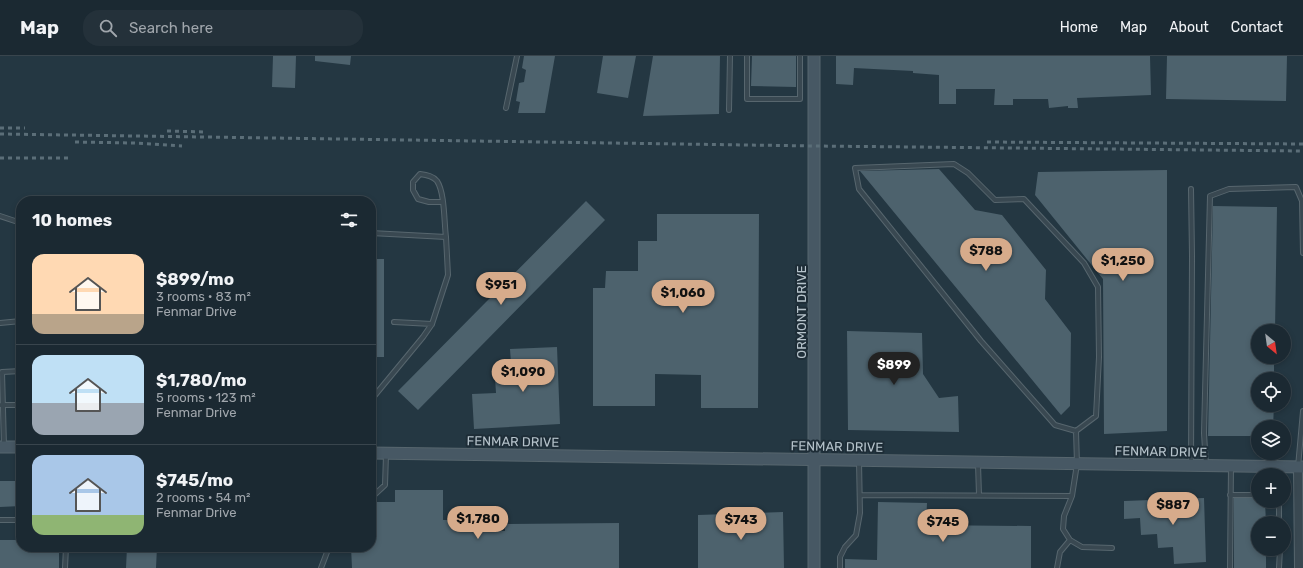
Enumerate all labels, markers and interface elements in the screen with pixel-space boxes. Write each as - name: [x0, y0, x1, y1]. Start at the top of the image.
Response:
- search box: [83, 10, 363, 46]
- text: Map: [20, 16, 59, 39]
- icon: search: [97, 17, 119, 39]
- text: Search here: [129, 19, 213, 37]
- text: Home: [1060, 19, 1098, 36]
- text: Map: [1120, 19, 1147, 36]
- text: About: [1169, 19, 1209, 36]
- text: Contact: [1231, 19, 1283, 36]
- icon: filters: [338, 209, 360, 231]
- text: 10 homes: [32, 210, 112, 230]
- pin: $788: [962, 238, 1010, 272]
- text: $788: [969, 243, 1003, 258]
- pin: $1,250: [1090, 248, 1156, 282]
- text: $1,250: [1101, 253, 1145, 268]
- street label: ORMONT DRIVE: [794, 265, 809, 359]
- text: $899/mo: [156, 269, 234, 289]
- icon: home: [64, 270, 112, 318]
- pin: $951: [477, 272, 525, 306]
- text: $951: [485, 277, 517, 292]
- pin: $1,060: [650, 280, 716, 314]
- text: $1,060: [661, 285, 705, 300]
- text: 3 rooms · 83 m²: [156, 289, 251, 304]
- text: Fenmar Drive: [156, 304, 236, 319]
- north arrow: [1251, 324, 1291, 364]
- map controls: [1251, 324, 1291, 556]
- pin: $899: [870, 352, 918, 386]
- text: $899: [877, 357, 911, 372]
- pin: $1,090: [490, 359, 556, 393]
- text: $1,090: [501, 364, 545, 379]
- text: $1,780/mo: [156, 370, 247, 390]
- icon: home: [64, 371, 112, 419]
- button: locate: [1251, 372, 1291, 412]
- text: 5 rooms · 123 m²: [156, 390, 256, 405]
- text: Fenmar Drive: [156, 405, 236, 420]
- button: layers: [1251, 420, 1291, 460]
- street label: FENMAR DRIVE: [467, 433, 560, 450]
- street label: FENMAR DRIVE: [791, 438, 884, 455]
- street label: FENMAR DRIVE: [1115, 443, 1208, 460]
- button: +: [1251, 468, 1291, 508]
- text: $745/mo: [156, 470, 233, 490]
- icon: home: [64, 471, 112, 519]
- text: 2 rooms · 54 m²: [156, 490, 250, 505]
- pin: $887: [1149, 492, 1197, 526]
- text: $887: [1156, 497, 1190, 512]
- text: Fenmar Drive: [156, 505, 236, 520]
- pin: $1,780: [445, 506, 511, 540]
- pin: $743: [717, 507, 765, 541]
- pin: $745: [919, 509, 967, 543]
- text: $1,780: [456, 511, 500, 526]
- text: $743: [724, 512, 758, 527]
- text: $745: [927, 514, 960, 529]
- button: −: [1251, 516, 1291, 556]

